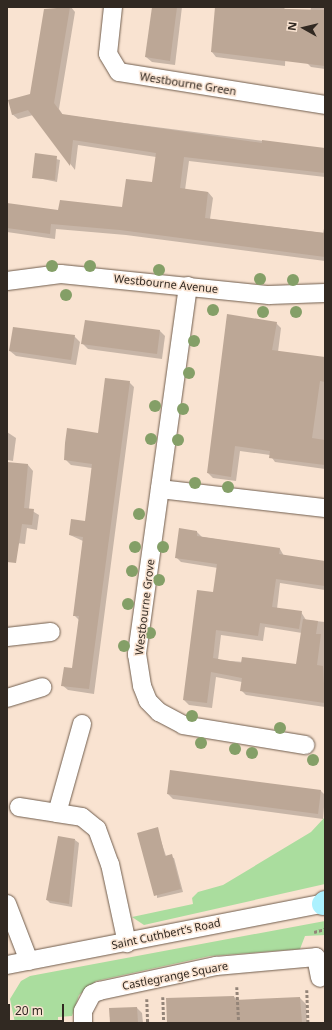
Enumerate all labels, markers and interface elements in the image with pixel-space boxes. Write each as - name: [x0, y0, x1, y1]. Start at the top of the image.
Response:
- north arrow: [284, 8, 324, 48]
- text: N: [284, 21, 300, 32]
- street label: Westbourne Green: [139, 70, 237, 98]
- street label: Westbourne Avenue: [113, 272, 219, 296]
- street label: Westbourne Grove: [133, 558, 157, 656]
- street label: Saint Cuthbert’s Road: [110, 916, 222, 952]
- street label: Castlegrange Square: [121, 959, 229, 993]
- scale bar: [10, 996, 66, 1022]
- text: 20 m: [15, 1002, 43, 1019]

